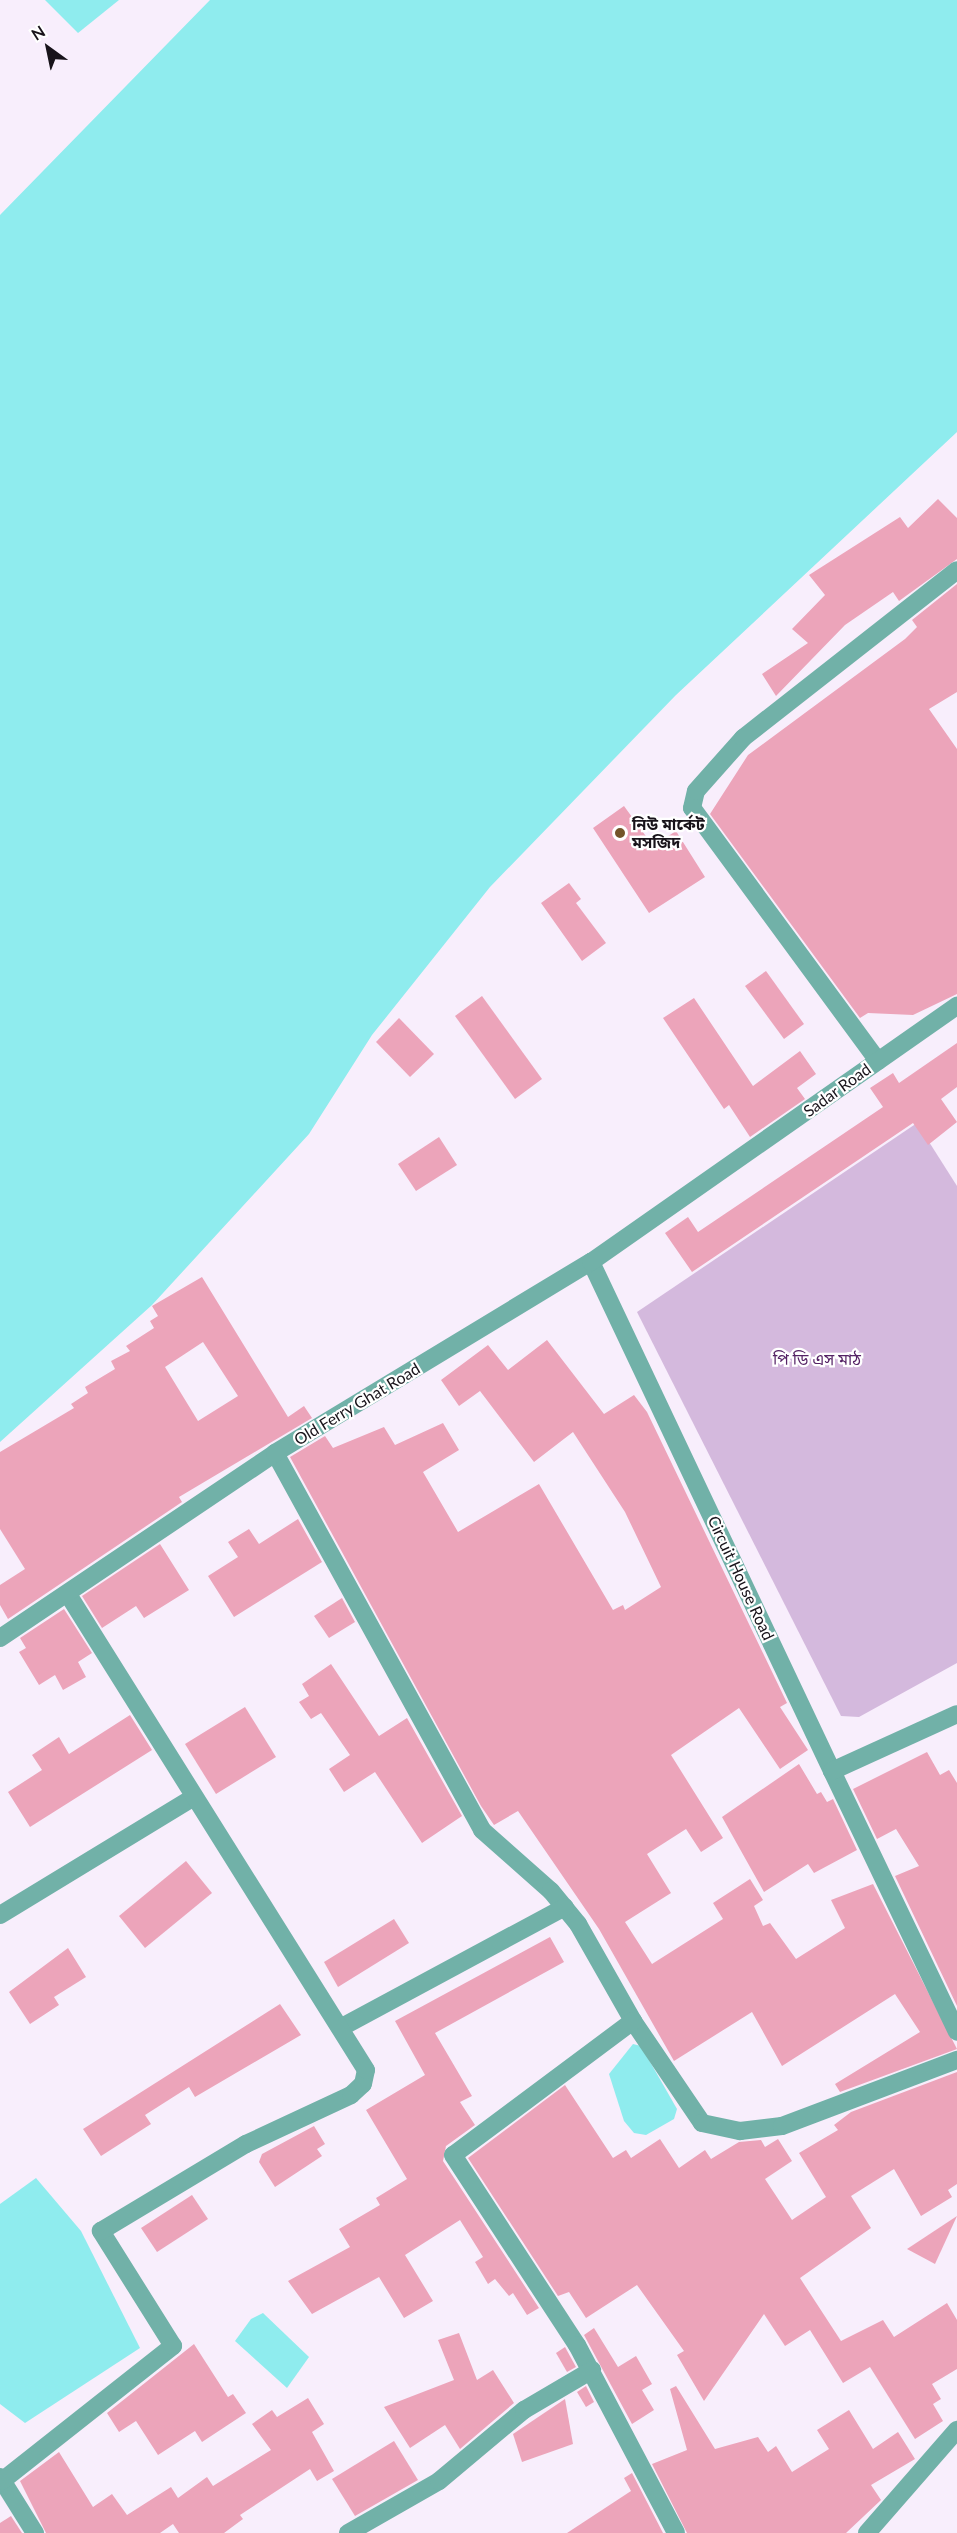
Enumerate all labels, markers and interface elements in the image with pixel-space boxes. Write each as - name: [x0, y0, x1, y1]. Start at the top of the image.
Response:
- north arrow: [18, 18, 78, 78]
- text: N: [28, 21, 48, 44]
- place label: নিউ মার্কেট মসজিদ: [632, 814, 705, 852]
- marker: নিউ মার্কেট মসজিদ: [613, 826, 627, 840]
- street label: Sadar Road: [799, 1059, 875, 1121]
- park label: পি ডি এস মাঠ: [773, 1349, 861, 1369]
- street label: Old Ferry Ghat Road: [290, 1359, 424, 1449]
- street label: Circuit House Road: [704, 1513, 778, 1643]

